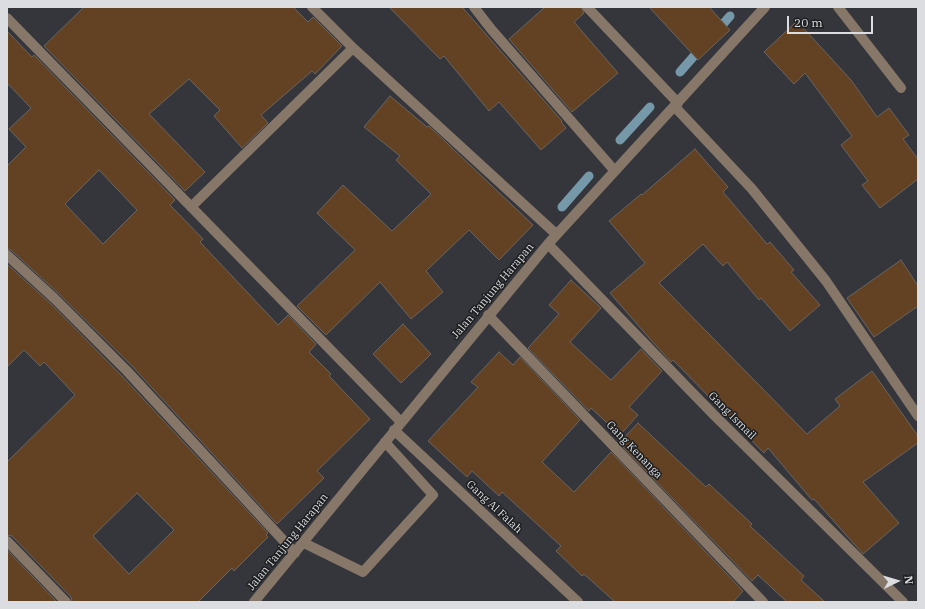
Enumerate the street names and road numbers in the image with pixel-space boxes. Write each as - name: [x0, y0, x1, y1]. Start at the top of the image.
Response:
- street label: Jalan Tanjung Harapan: [449, 241, 537, 341]
- street label: Gang Ismail: [705, 389, 759, 443]
- street label: Gang Kenanga: [603, 418, 665, 482]
- street label: Gang Al Falah: [463, 478, 525, 536]
- street label: Jalan Tanjung Harapan: [245, 491, 331, 593]

